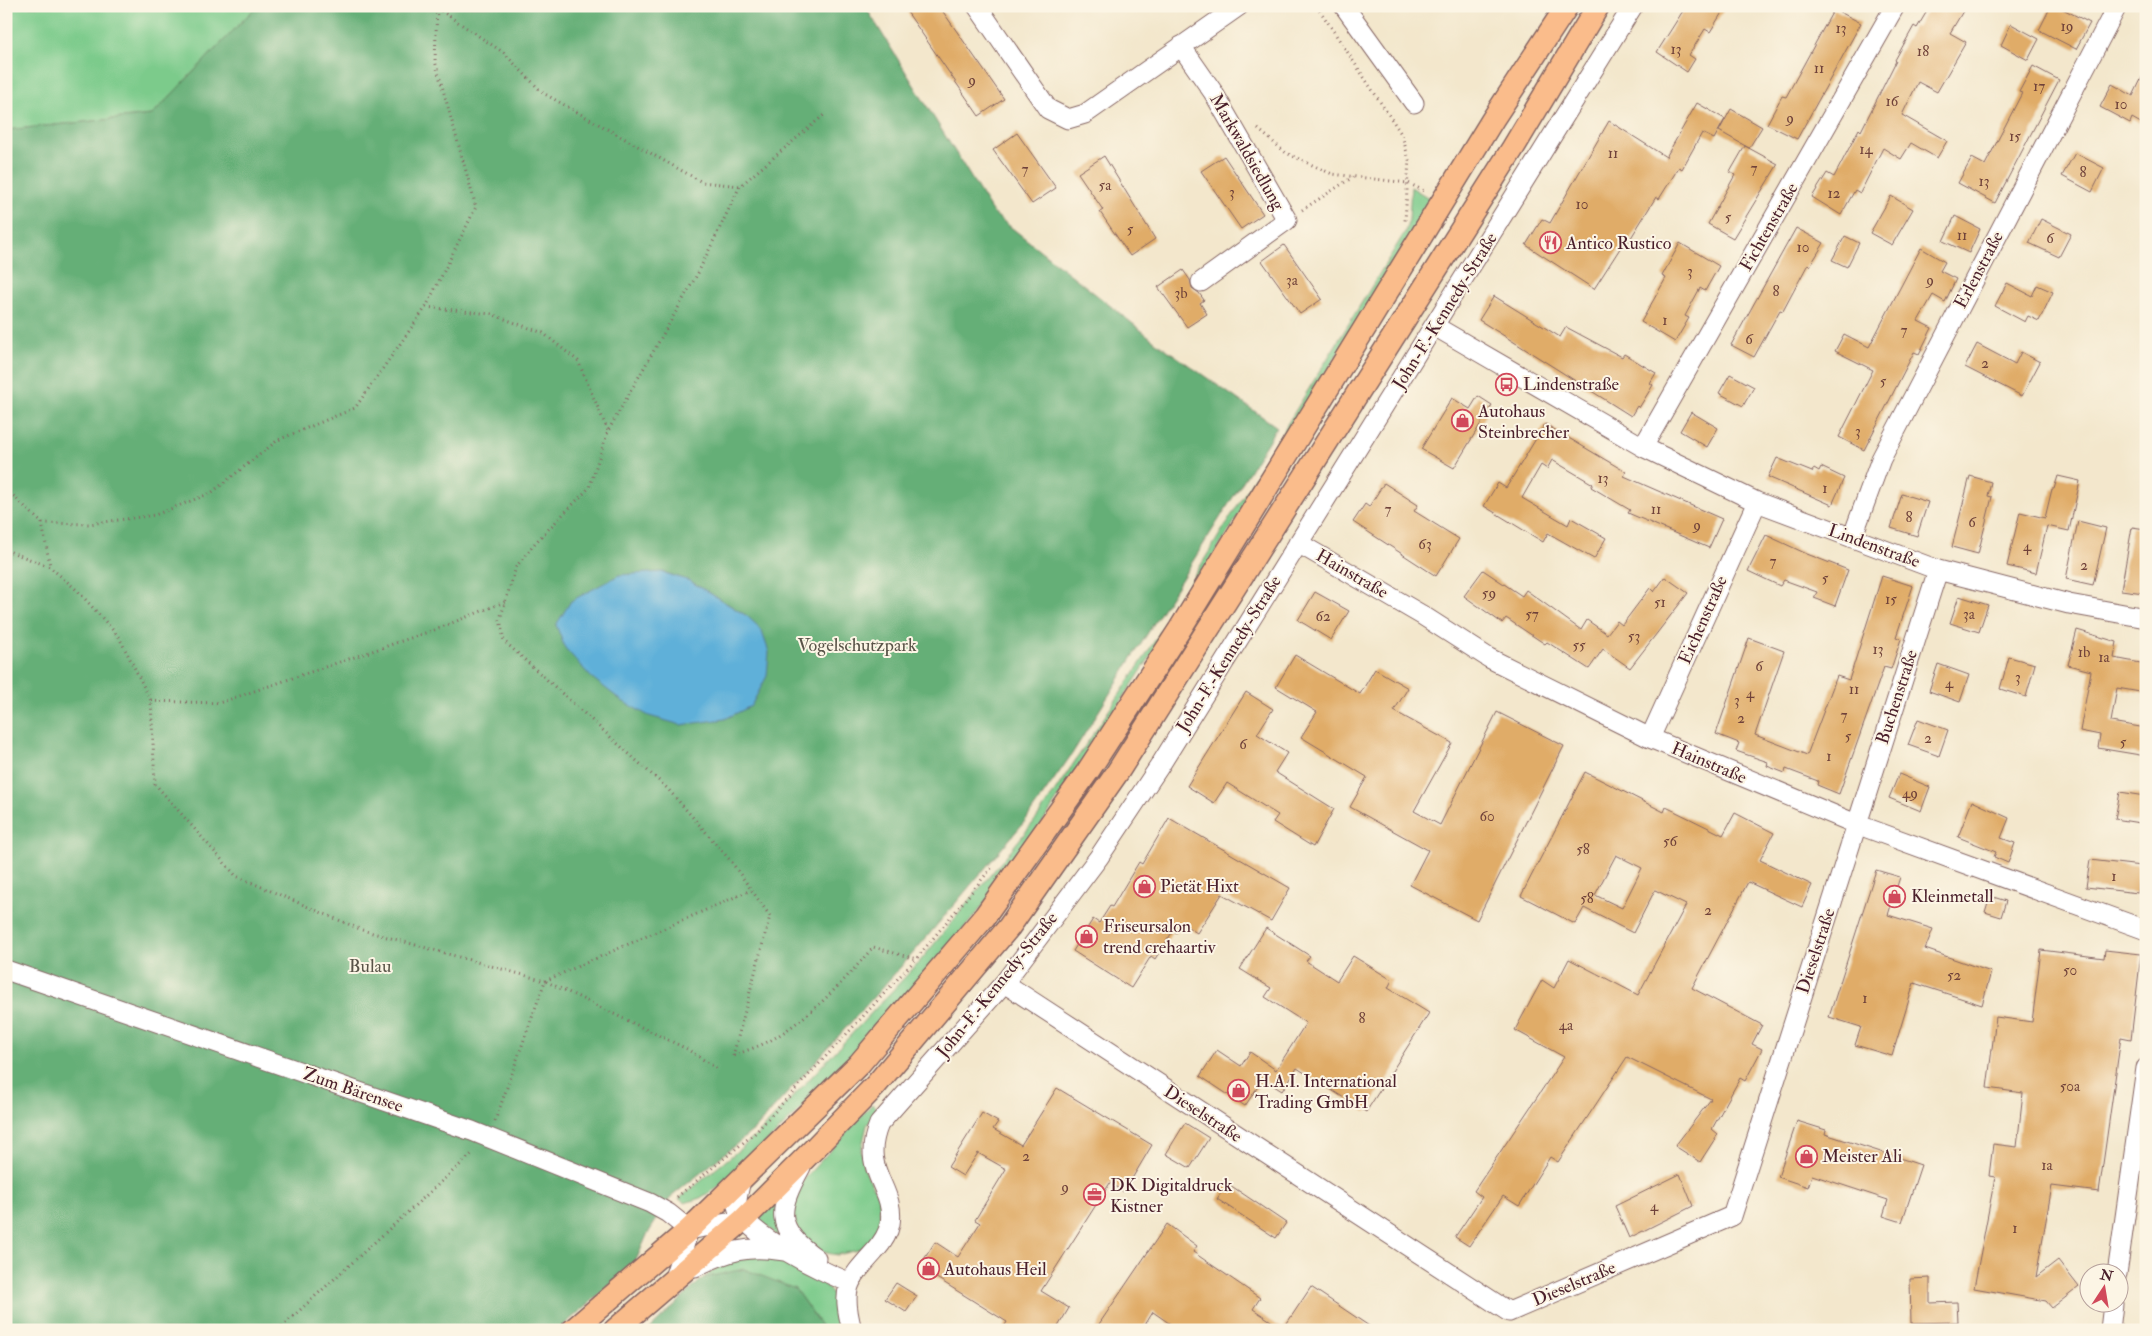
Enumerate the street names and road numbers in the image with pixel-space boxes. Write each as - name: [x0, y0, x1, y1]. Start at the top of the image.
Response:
- street label: Markwaldsiedlung: [1204, 90, 1290, 215]
- street label: Fichtenstraße: [1734, 178, 1804, 275]
- street label: Erlenstraße: [1949, 227, 2009, 313]
- street label: John-F.-Kennedy-Straße: [1387, 228, 1503, 395]
- street label: Lindenstraße: [1825, 519, 1924, 573]
- street label: Hainstraße: [1312, 544, 1393, 604]
- street label: John-F.-Kennedy-Straße: [1171, 571, 1287, 738]
- street label: Eichenstraße: [1673, 572, 1733, 668]
- street label: Buchenstraße: [1871, 646, 1923, 747]
- street label: Hainstraße: [1668, 737, 1751, 789]
- street label: Dieselstraße: [1791, 905, 1841, 997]
- street label: John-F.-Kennedy-Straße: [931, 907, 1063, 1063]
- street label: Zum Bärensee: [300, 1062, 407, 1118]
- street label: Dieselstraße: [1160, 1080, 1247, 1148]
- street label: Dieselstraße: [1529, 1256, 1620, 1312]

